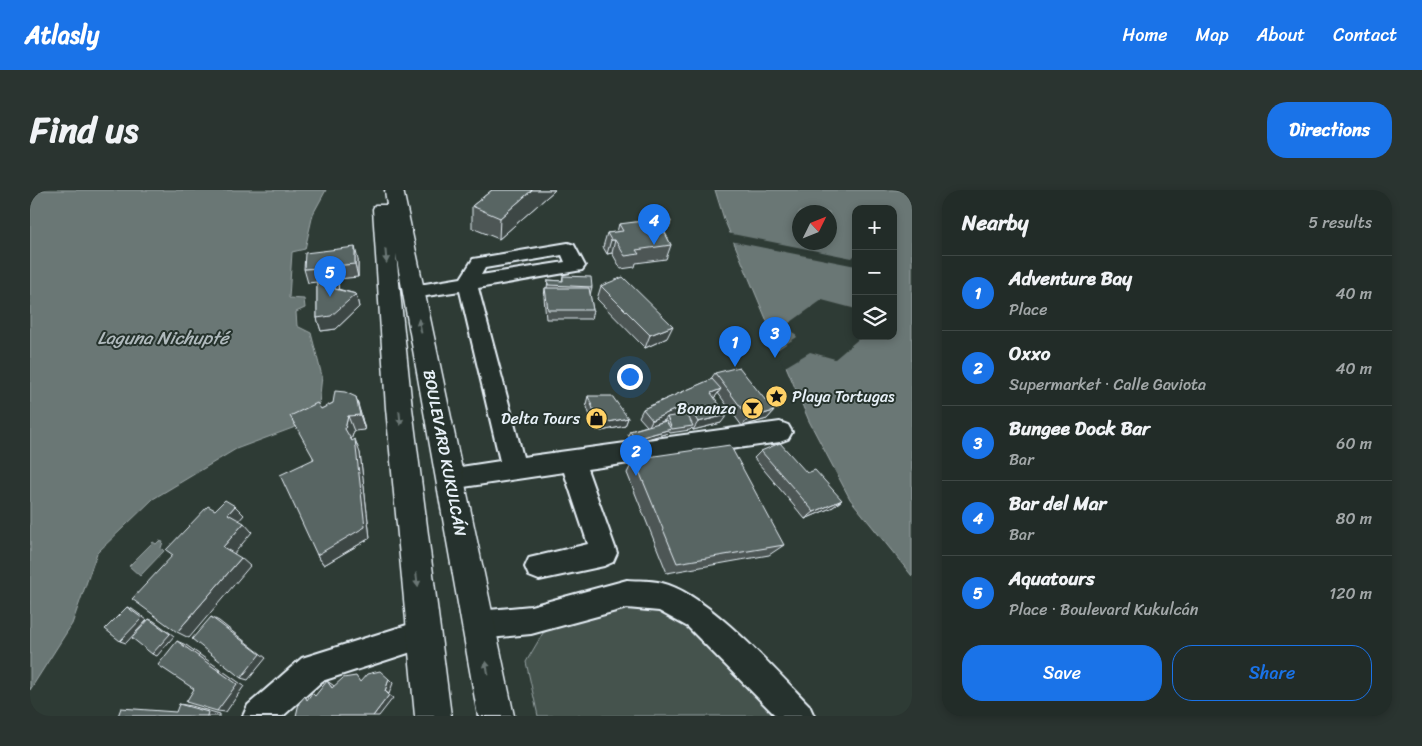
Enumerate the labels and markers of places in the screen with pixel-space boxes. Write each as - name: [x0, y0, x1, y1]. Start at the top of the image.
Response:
- pin: 4: [638, 204, 670, 245]
- pin: 5: [314, 256, 346, 297]
- pin: 3: [759, 317, 791, 358]
- pin: 1: [719, 326, 751, 367]
- place label: Playa Tortugas: [792, 382, 895, 411]
- place icon: Playa Tortugas: [764, 384, 788, 408]
- place label: Bonanza: [677, 394, 736, 423]
- bar icon: Bonanza: [740, 396, 764, 420]
- place label: Delta Tours: [501, 404, 581, 433]
- shop icon: Delta Tours: [584, 406, 608, 430]
- pin: 2: [620, 435, 652, 476]

